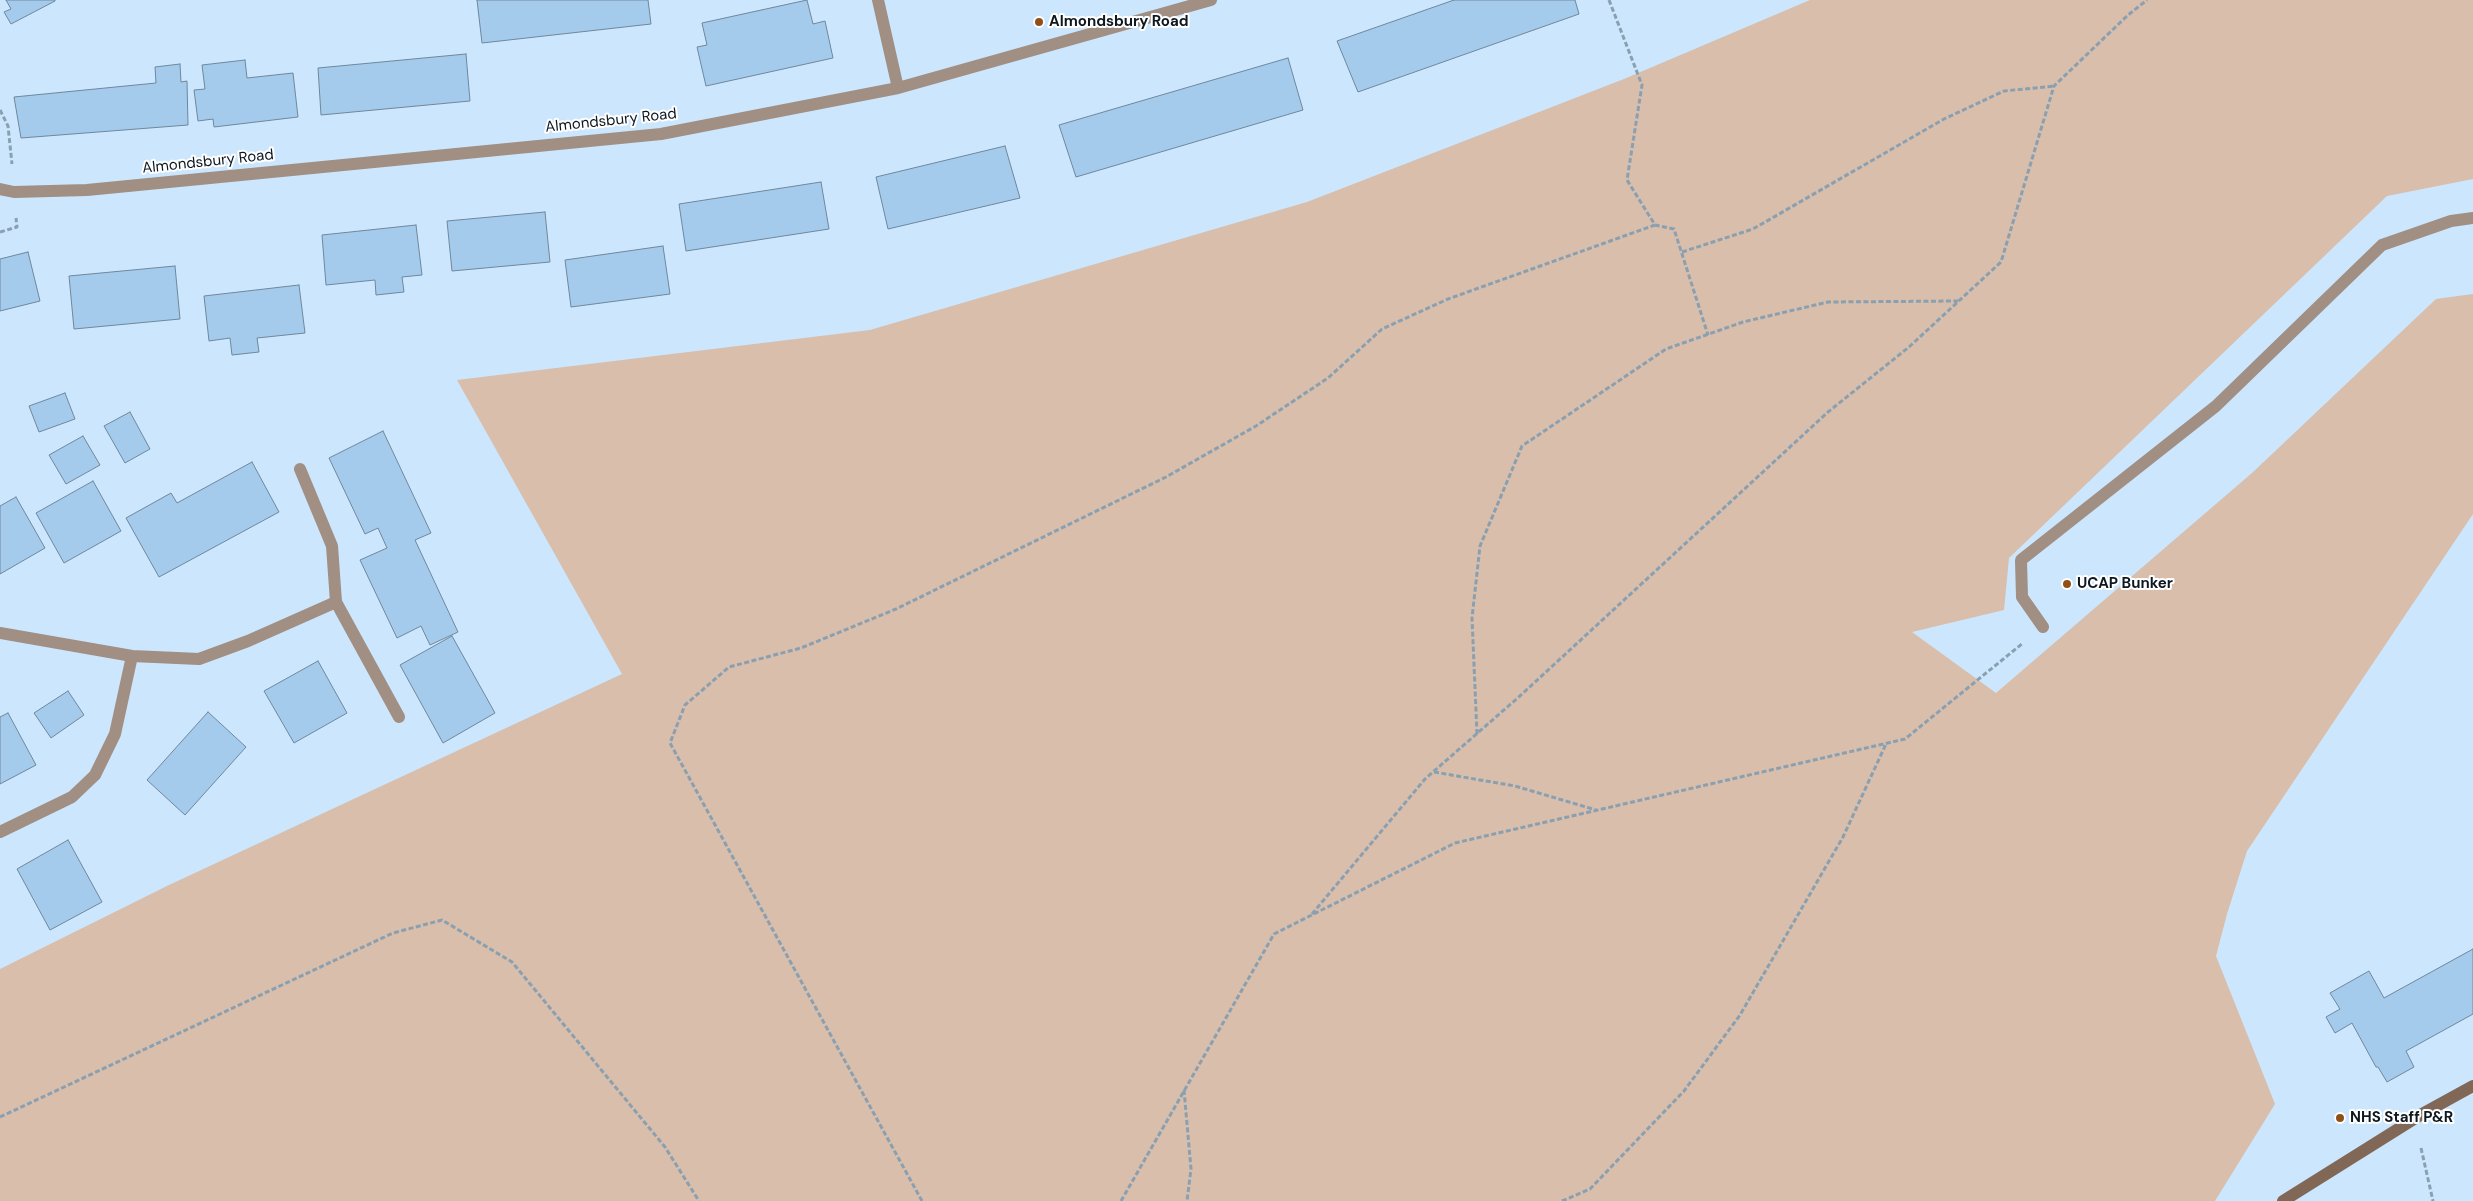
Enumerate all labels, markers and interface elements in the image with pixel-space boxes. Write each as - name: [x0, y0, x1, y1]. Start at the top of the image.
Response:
- place label: Almondsbury Road: [1049, 13, 1189, 31]
- marker: Almondsbury Road: [1033, 16, 1045, 28]
- street label: Almondsbury Road: [544, 105, 678, 137]
- street label: Almondsbury Road: [141, 146, 275, 178]
- place label: UCAP Bunker: [2077, 575, 2173, 593]
- marker: UCAP Bunker: [2061, 578, 2073, 590]
- place label: NHS Staff P&R: [2350, 1109, 2453, 1127]
- marker: NHS Staff P&R: [2334, 1112, 2346, 1124]

